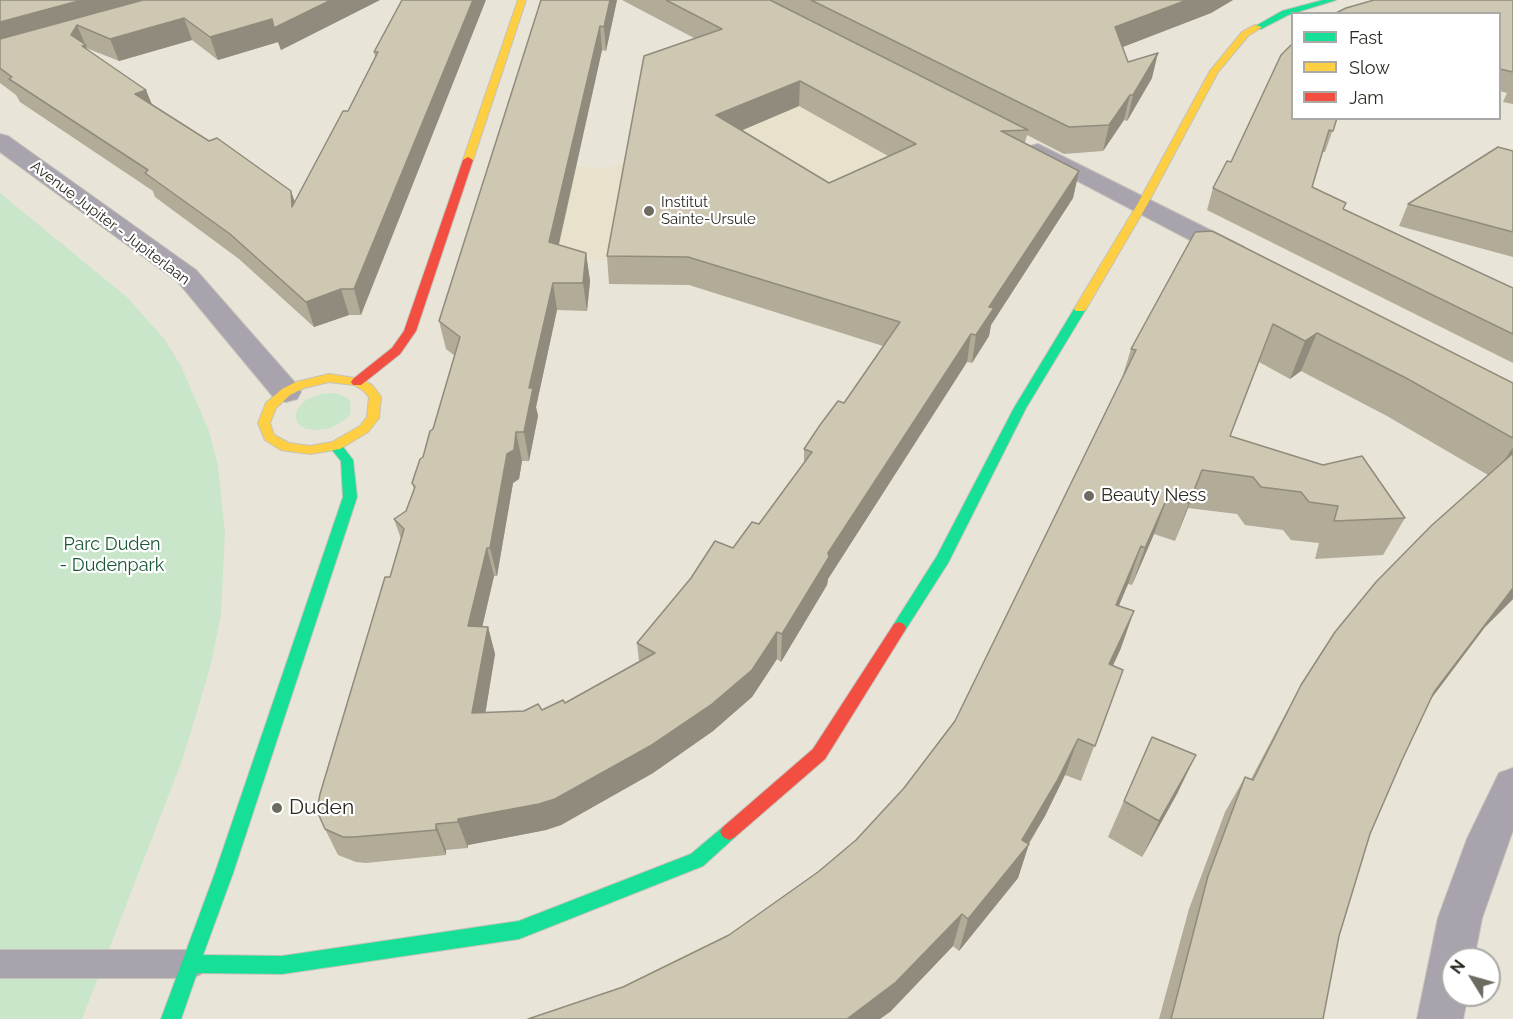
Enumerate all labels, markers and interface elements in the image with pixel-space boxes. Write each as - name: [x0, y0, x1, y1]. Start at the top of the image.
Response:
- legend: [1291, 12, 1501, 120]
- text: Fast: [1349, 27, 1383, 48]
- text: Slow: [1349, 57, 1390, 78]
- text: Jam: [1349, 87, 1384, 108]
- street label: Avenue Jupiter - Jupiterlaan: [27, 157, 193, 289]
- place label: Institut Sainte-Ursule: [661, 193, 756, 228]
- marker: Institut Sainte-Ursule: [642, 204, 656, 218]
- place label: Beauty Ness: [1101, 485, 1206, 507]
- marker: Beauty Ness: [1082, 489, 1096, 503]
- park label: Parc Duden - Dudenpark: [60, 534, 164, 576]
- place label: Duden: [289, 795, 354, 821]
- marker: Duden: [270, 801, 284, 815]
- north arrow: [1441, 947, 1501, 1007]
- text: N: [1447, 956, 1469, 978]

